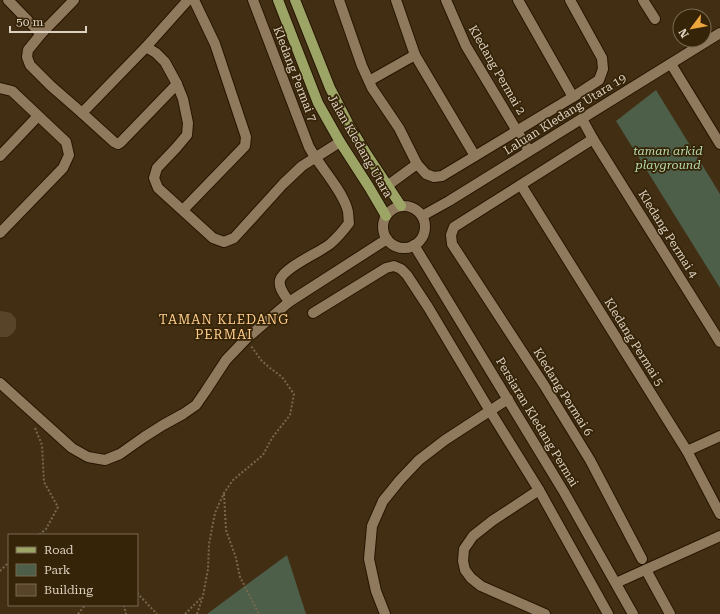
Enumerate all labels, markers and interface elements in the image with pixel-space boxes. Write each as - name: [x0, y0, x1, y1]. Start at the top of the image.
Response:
- scale bar: [10, 8, 86, 34]
- north arrow: [672, 8, 712, 48]
- text: 50 m: [16, 15, 43, 29]
- street label: Kledang Permai 2: [466, 23, 528, 117]
- street label: Kledang Permai 7: [270, 24, 320, 124]
- text: N: [676, 26, 692, 40]
- street label: Laluan Kledang Utara 19: [501, 70, 629, 157]
- street label: Jalan Kledang Utara: [325, 92, 395, 200]
- park label: taman arkid playground: [633, 144, 703, 172]
- street label: Kledang Permai 4: [635, 188, 701, 281]
- street label: Kledang Permai 5: [601, 296, 667, 389]
- district label: TAMAN KLEDANG PERMAI: [159, 312, 289, 342]
- street label: Kledang Permai 6: [530, 346, 596, 439]
- street label: Persiaran Kledang Permai: [493, 355, 581, 489]
- legend: [8, 534, 138, 606]
- text: Road: [44, 543, 74, 557]
- text: Park: [44, 563, 71, 577]
- text: Building: [44, 583, 93, 597]

